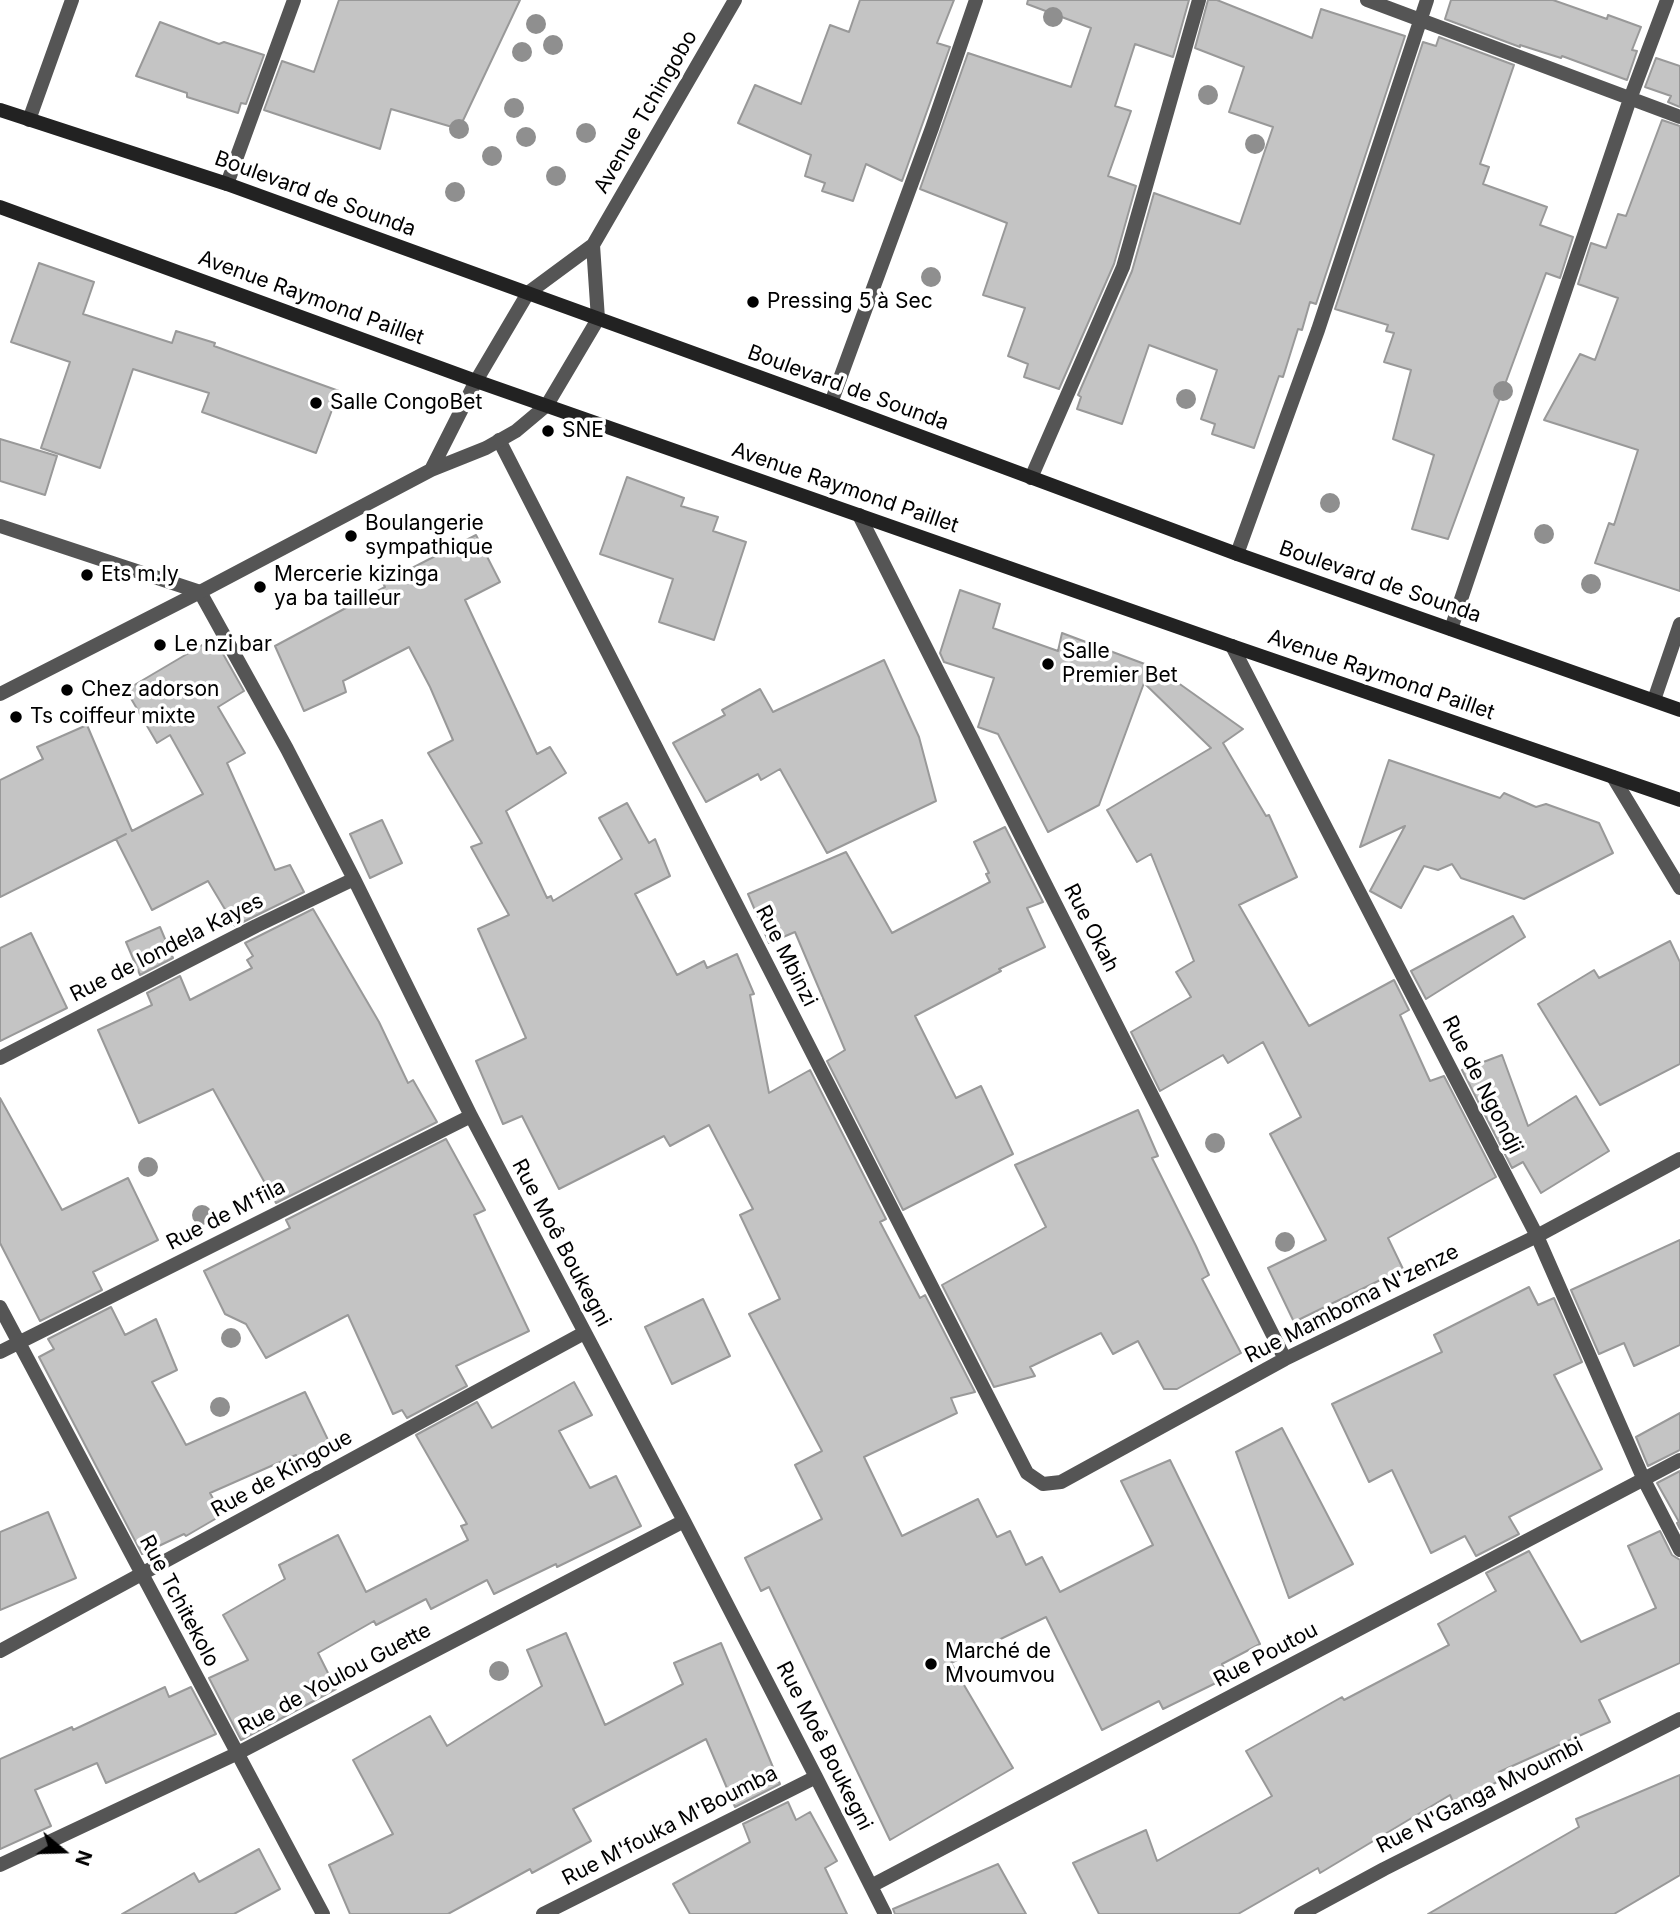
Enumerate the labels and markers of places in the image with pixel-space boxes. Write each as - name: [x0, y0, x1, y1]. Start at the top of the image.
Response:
- place label: Pressing 5 à Sec: [767, 289, 933, 315]
- marker: Pressing 5 à Sec: [745, 294, 761, 310]
- place label: Salle CongoBet: [330, 390, 482, 416]
- marker: Salle CongoBet: [308, 395, 324, 411]
- place label: SNE: [562, 418, 604, 444]
- marker: SNE: [540, 423, 556, 439]
- place label: Boulangerie sympathique: [365, 511, 493, 561]
- marker: Boulangerie sympathique: [343, 528, 359, 544]
- place label: Ets m.ly: [101, 562, 179, 588]
- place label: Mercerie kizinga ya ba tailleur: [274, 562, 439, 612]
- marker: Ets m.ly: [79, 567, 95, 583]
- marker: Mercerie kizinga ya ba tailleur: [252, 579, 268, 595]
- place label: Le nzi bar: [174, 632, 272, 658]
- marker: Le nzi bar: [152, 637, 168, 653]
- place label: Salle Premier Bet: [1062, 639, 1178, 689]
- marker: Salle Premier Bet: [1040, 656, 1056, 672]
- place label: Chez adorson: [81, 677, 219, 703]
- marker: Chez adorson: [59, 682, 75, 698]
- place label: Ts coiffeur mixte: [30, 704, 196, 730]
- marker: Ts coiffeur mixte: [8, 709, 24, 725]
- place label: Marché de Mvoumvou: [945, 1639, 1055, 1689]
- marker: Marché de Mvoumvou: [923, 1656, 939, 1672]

